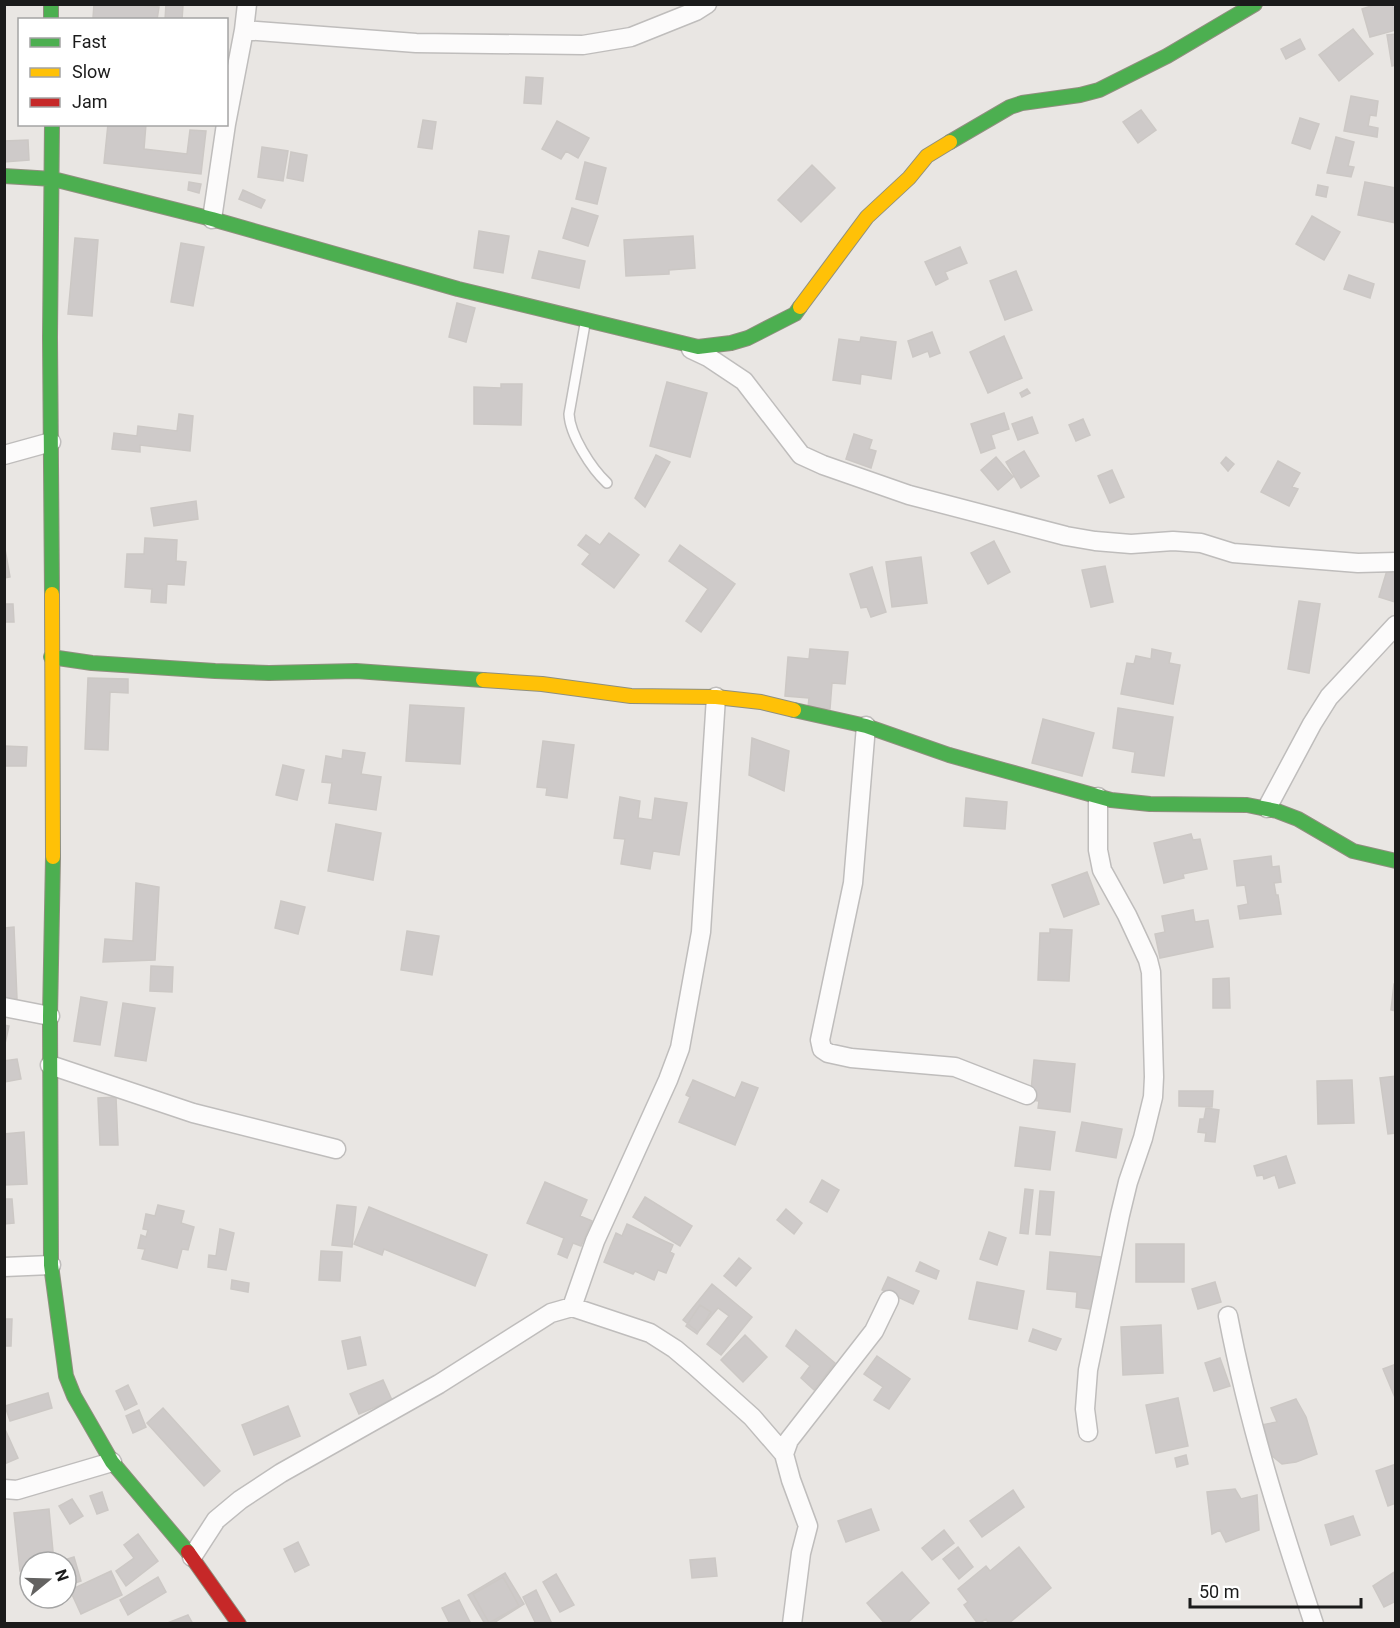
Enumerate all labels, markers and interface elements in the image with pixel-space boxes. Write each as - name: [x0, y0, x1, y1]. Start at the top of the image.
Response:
- legend: [18, 18, 228, 126]
- text: Fast: [72, 31, 107, 52]
- text: Slow: [72, 61, 111, 82]
- text: Jam: [72, 91, 108, 112]
- north arrow: [18, 1550, 78, 1610]
- text: N: [51, 1567, 73, 1584]
- scale bar: [1190, 1571, 1361, 1609]
- text: 50 m: [1199, 1581, 1239, 1602]

